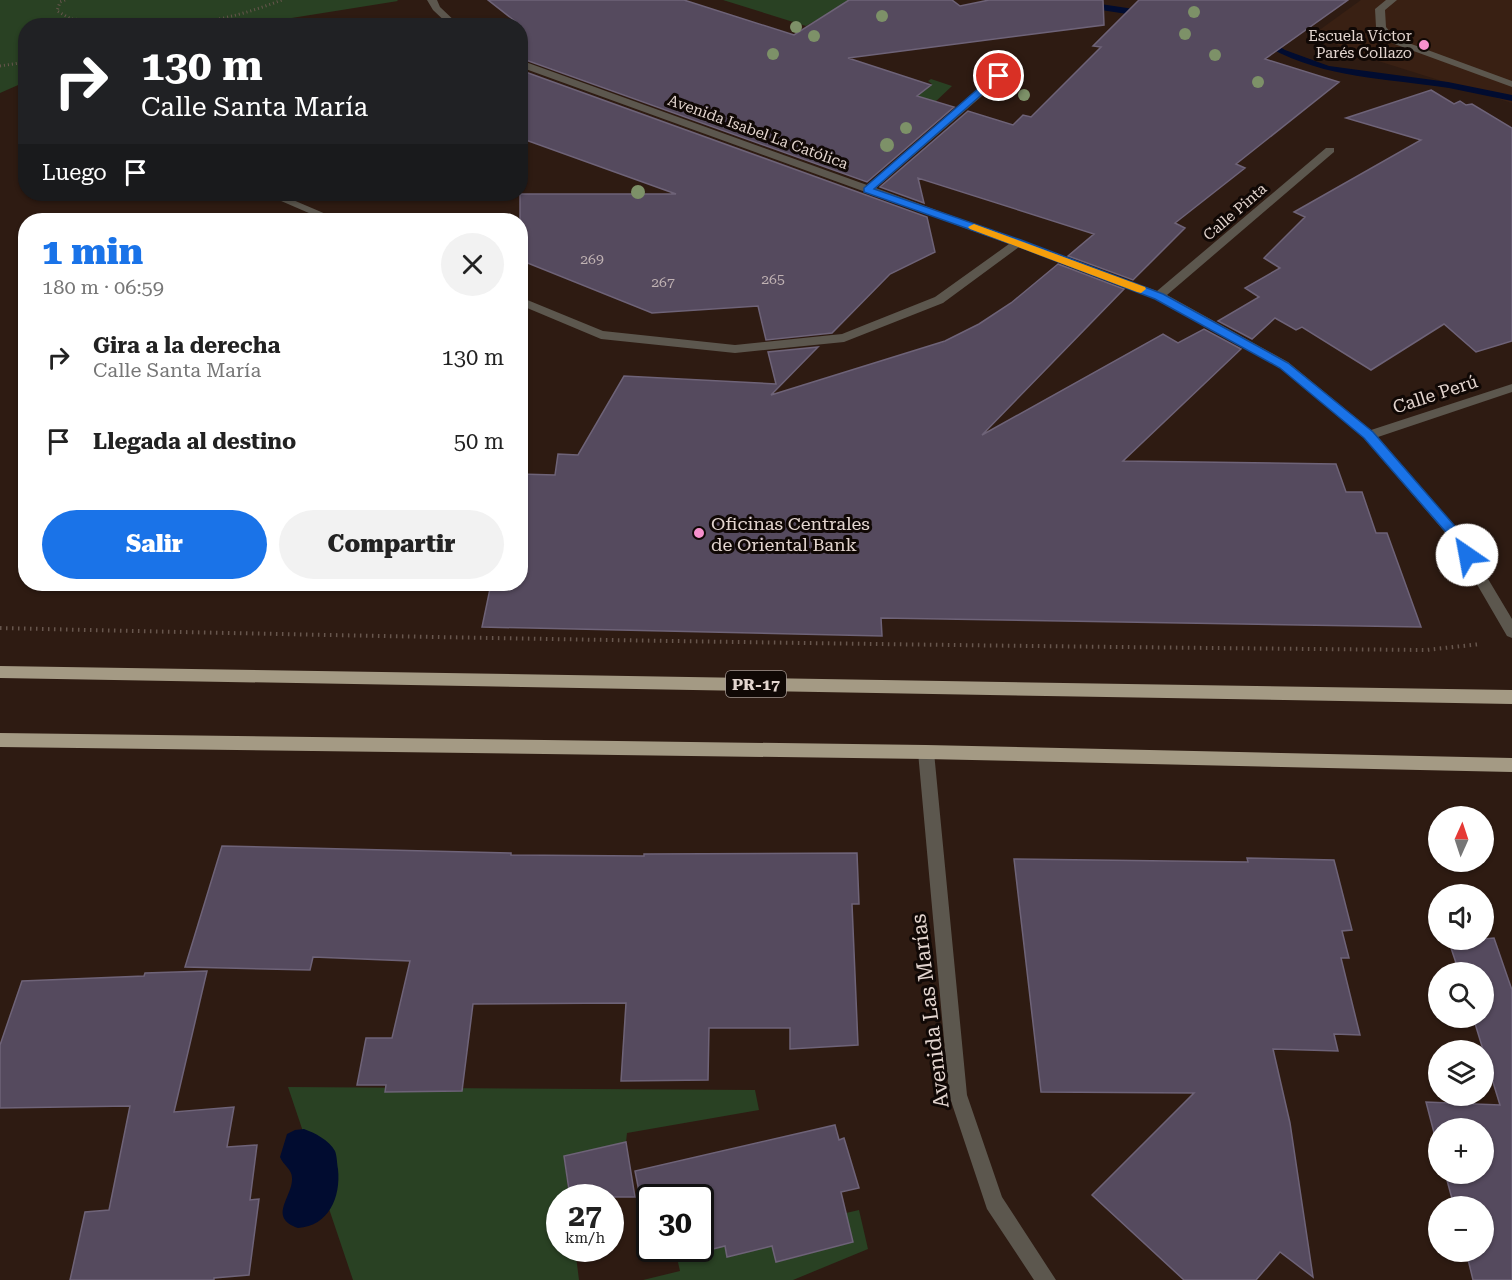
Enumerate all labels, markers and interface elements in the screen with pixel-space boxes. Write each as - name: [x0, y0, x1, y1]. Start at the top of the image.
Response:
- place label: Escuela Víctor Parés Collazo: [1308, 27, 1412, 62]
- marker: Escuela Víctor Parés Collazo: [1417, 38, 1431, 52]
- text: 130 m: [141, 41, 263, 90]
- icon: right: [42, 42, 120, 120]
- pin: [973, 50, 1024, 101]
- icon: arrive: [982, 59, 1015, 92]
- text: Calle Santa María: [141, 91, 368, 123]
- street label: Avenida Isabel La Católica: [665, 91, 851, 173]
- icon: arrive: [119, 156, 152, 189]
- text: Luego: [42, 160, 107, 185]
- street label: Calle Pinta: [1200, 180, 1270, 244]
- text: 1 min: [42, 231, 143, 273]
- button: close: [441, 233, 504, 296]
- house number: 269: [580, 251, 604, 267]
- house number: 265: [761, 271, 785, 287]
- house number: 267: [651, 274, 675, 290]
- text: 180 m · 06:59: [42, 275, 164, 299]
- text: Gira a la derecha: [93, 333, 280, 358]
- icon: right: [42, 341, 75, 374]
- text: 130 m: [441, 345, 504, 370]
- text: Calle Santa María: [93, 358, 261, 382]
- street label: Calle Perú: [1390, 370, 1480, 418]
- icon: arrive: [42, 425, 75, 458]
- text: Llegada al destino: [93, 429, 296, 454]
- text: 50 m: [454, 429, 504, 454]
- button: Salir: [42, 510, 267, 579]
- button: Compartir: [279, 510, 504, 579]
- place label: Oficinas Centrales de Oriental Bank: [711, 513, 870, 555]
- position arrow: [1435, 523, 1499, 587]
- marker: Oficinas Centrales de Oriental Bank: [692, 526, 706, 540]
- road number: PR-17: [726, 671, 786, 697]
- north arrow: [1428, 806, 1494, 872]
- map controls: [1428, 806, 1494, 1262]
- button: sound: [1428, 884, 1494, 950]
- street label: Avenida Las Marías: [906, 913, 954, 1109]
- button: search: [1428, 962, 1494, 1028]
- button: layers: [1428, 1040, 1494, 1106]
- button: +: [1428, 1118, 1494, 1184]
- speed limit sign: 30: [636, 1184, 714, 1262]
- button: −: [1428, 1196, 1494, 1262]
- text: 27: [568, 1198, 602, 1233]
- text: km/h: [565, 1229, 605, 1247]

